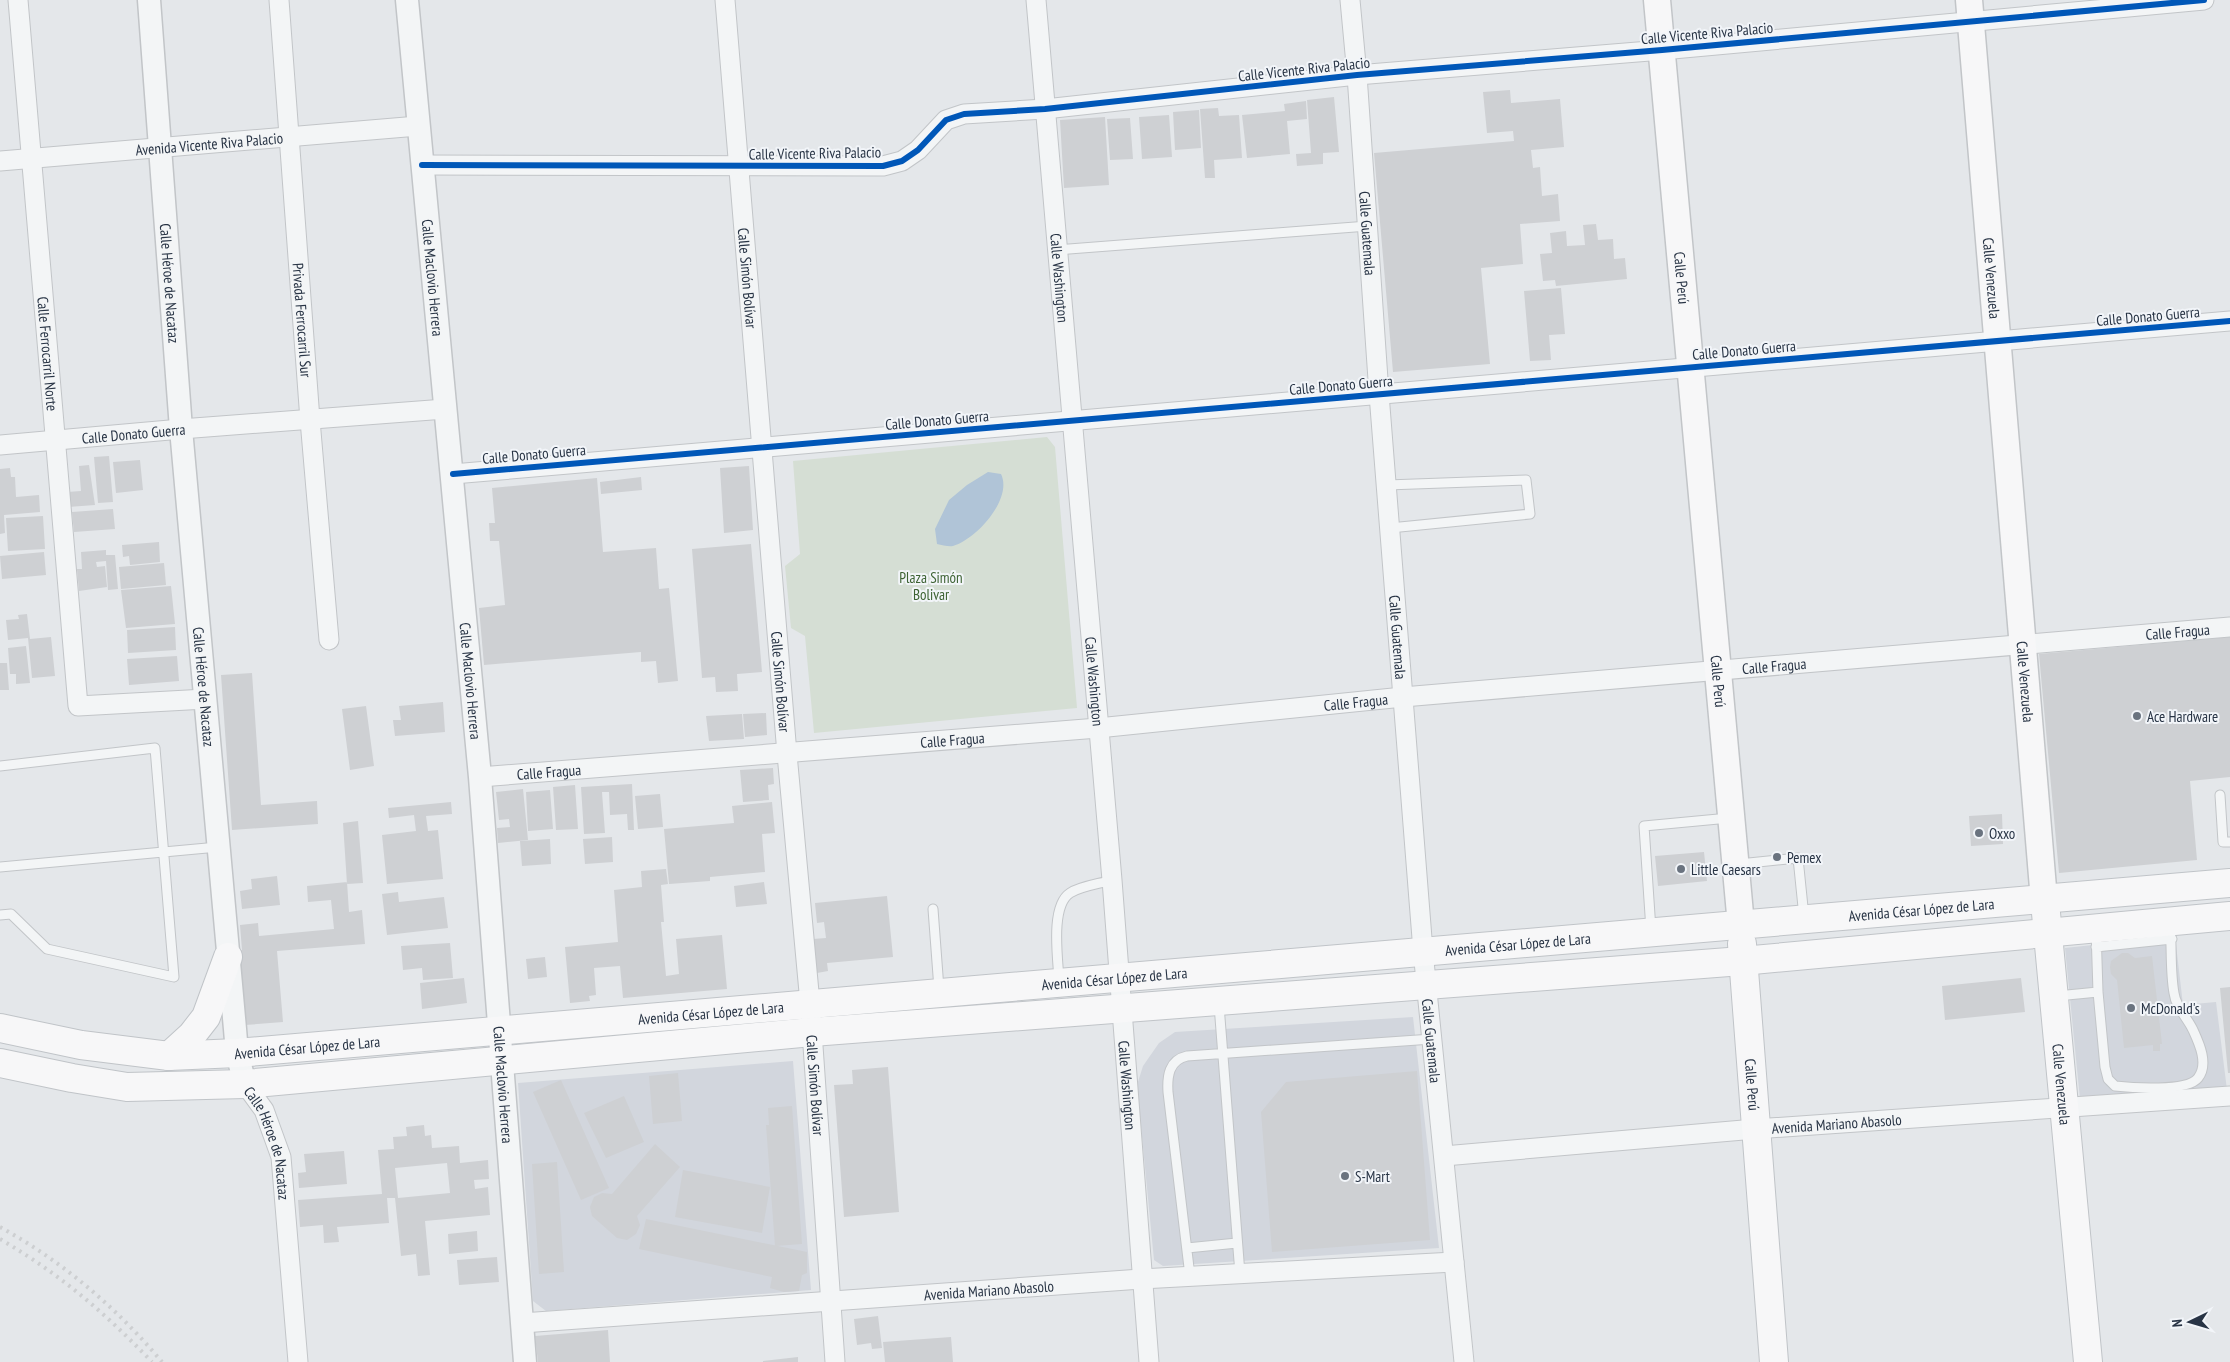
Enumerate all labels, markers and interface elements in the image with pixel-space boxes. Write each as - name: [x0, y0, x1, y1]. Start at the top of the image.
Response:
- street label: Calle Vicente Riva Palacio: [1640, 18, 1774, 48]
- street label: Calle Vicente Riva Palacio: [1237, 53, 1371, 85]
- street label: Avenida Vicente Riva Palacio: [135, 128, 284, 159]
- street label: Calle Vicente Riva Palacio: [749, 142, 881, 164]
- street label: Calle Guatemala: [1356, 190, 1380, 276]
- street label: Calle Maclovio Herrera: [418, 218, 448, 337]
- street label: Calle Héroe de Nacataz: [156, 223, 184, 344]
- street label: Calle Simón Bolívar: [734, 227, 762, 330]
- street label: Calle Washington: [1047, 233, 1073, 323]
- street label: Calle Venezuela: [1979, 237, 2005, 319]
- street label: Calle Perú: [1670, 251, 1694, 305]
- street label: Privada Ferrocarril Sur: [289, 262, 316, 379]
- street label: Calle Ferrocarril Norte: [34, 296, 62, 412]
- street label: Calle Donato Guerra: [2095, 302, 2201, 330]
- street label: Calle Donato Guerra: [1691, 336, 1797, 364]
- street label: Calle Donato Guerra: [1288, 371, 1394, 399]
- street label: Calle Donato Guerra: [884, 406, 990, 434]
- street label: Calle Donato Guerra: [81, 419, 186, 447]
- street label: Calle Donato Guerra: [481, 440, 587, 468]
- park label: Plaza Simón Bolivar: [899, 568, 963, 604]
- street label: Calle Guatemala: [1385, 594, 1411, 680]
- street label: Calle Fragua: [2145, 619, 2211, 644]
- street label: Calle Maclovio Herrera: [456, 622, 486, 740]
- street label: Calle Héroe de Nacataz: [189, 626, 219, 748]
- street label: Calle Simón Bolívar: [767, 631, 795, 734]
- street label: Calle Washington: [1082, 636, 1108, 727]
- street label: Calle Venezuela: [2013, 640, 2039, 723]
- street label: Calle Fragua: [1741, 653, 1807, 678]
- street label: Calle Perú: [1707, 654, 1731, 708]
- street label: Calle Fragua: [1323, 689, 1389, 715]
- place label: Ace Hardware: [2147, 707, 2218, 726]
- marker: Ace Hardware: [2131, 710, 2143, 722]
- street label: Calle Fragua: [920, 728, 985, 752]
- street label: Calle Fragua: [516, 760, 582, 784]
- place label: Oxxo: [1989, 824, 2015, 843]
- marker: Oxxo: [1973, 827, 1985, 839]
- place label: Pemex: [1787, 848, 1821, 867]
- marker: Pemex: [1771, 851, 1783, 863]
- place label: Little Caesars: [1691, 860, 1761, 879]
- marker: Little Caesars: [1675, 863, 1687, 875]
- street label: Avenida César López de Lara: [1848, 894, 1995, 925]
- street label: Avenida César López de Lara: [1444, 928, 1592, 959]
- street label: Avenida César López de Lara: [1041, 962, 1188, 994]
- street label: Avenida César López de Lara: [637, 997, 784, 1028]
- street label: Calle Guatemala: [1418, 998, 1446, 1084]
- place label: McDonald's: [2141, 999, 2200, 1018]
- marker: McDonald's: [2125, 1002, 2137, 1014]
- street label: Calle Maclovio Herrera: [490, 1025, 518, 1144]
- street label: Avenida César López de Lara: [234, 1031, 381, 1063]
- street label: Calle Simón Bolívar: [803, 1034, 829, 1137]
- street label: Calle Washington: [1115, 1040, 1141, 1131]
- street label: Calle Venezuela: [2049, 1043, 2075, 1126]
- street label: Calle Perú: [1741, 1058, 1764, 1111]
- street label: Calle Héroe de Nacataz: [240, 1082, 294, 1201]
- street label: Avenida Mariano Abasolo: [1771, 1109, 1902, 1137]
- place label: S-Mart: [1355, 1167, 1390, 1186]
- marker: S-Mart: [1339, 1170, 1351, 1182]
- street label: Avenida Mariano Abasolo: [923, 1276, 1054, 1304]
- north arrow: [2165, 1297, 2215, 1347]
- text: N: [2168, 1319, 2186, 1328]

